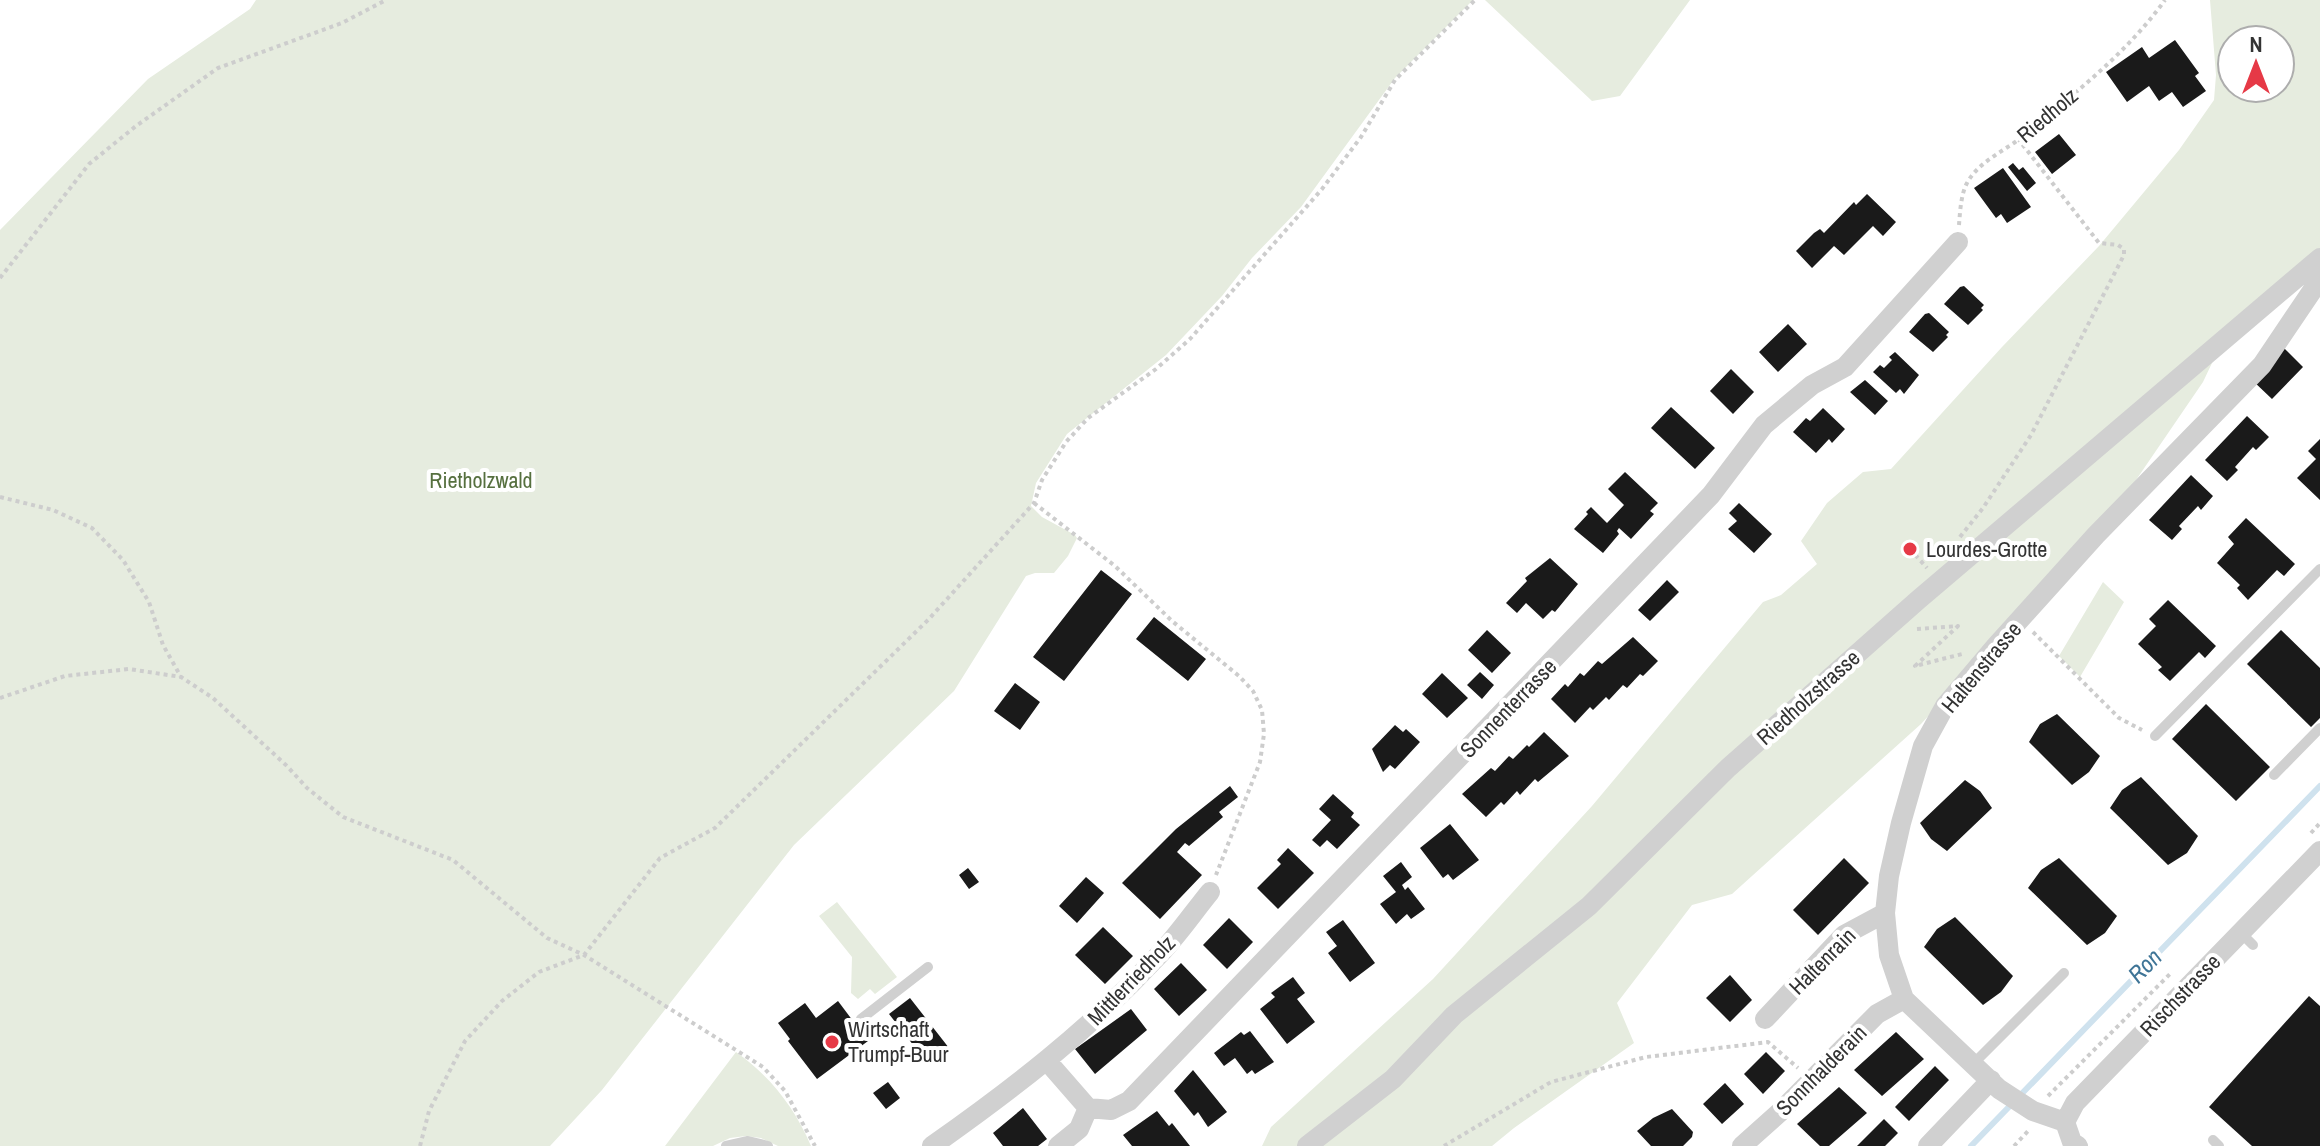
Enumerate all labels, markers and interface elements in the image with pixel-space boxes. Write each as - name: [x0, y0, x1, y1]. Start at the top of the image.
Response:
- north arrow: [2216, 24, 2296, 104]
- text: N: [2249, 29, 2263, 59]
- street label: Riedholz: [2010, 81, 2084, 149]
- park label: Rietholzwald: [429, 465, 533, 495]
- place label: Lourdes-Grotte: [1926, 534, 2047, 564]
- marker: Lourdes-Grotte: [1901, 540, 1919, 558]
- street label: Haltenstrasse: [1934, 615, 2028, 719]
- street label: Riedholzstrasse: [1750, 643, 1866, 751]
- street label: Sonnenterrasse: [1453, 652, 1563, 764]
- street label: Haltenrain: [1782, 921, 1862, 1001]
- street label: Mittlerriedholz: [1081, 928, 1181, 1032]
- water label: Ron: [2120, 941, 2168, 989]
- street label: Rischstrasse: [2133, 947, 2227, 1043]
- place label: Wirtschaft Trumpf-Buur: [848, 1014, 949, 1069]
- street label: Sonnhalderain: [1769, 1018, 1873, 1122]
- marker: Wirtschaft Trumpf-Buur: [823, 1033, 841, 1051]

